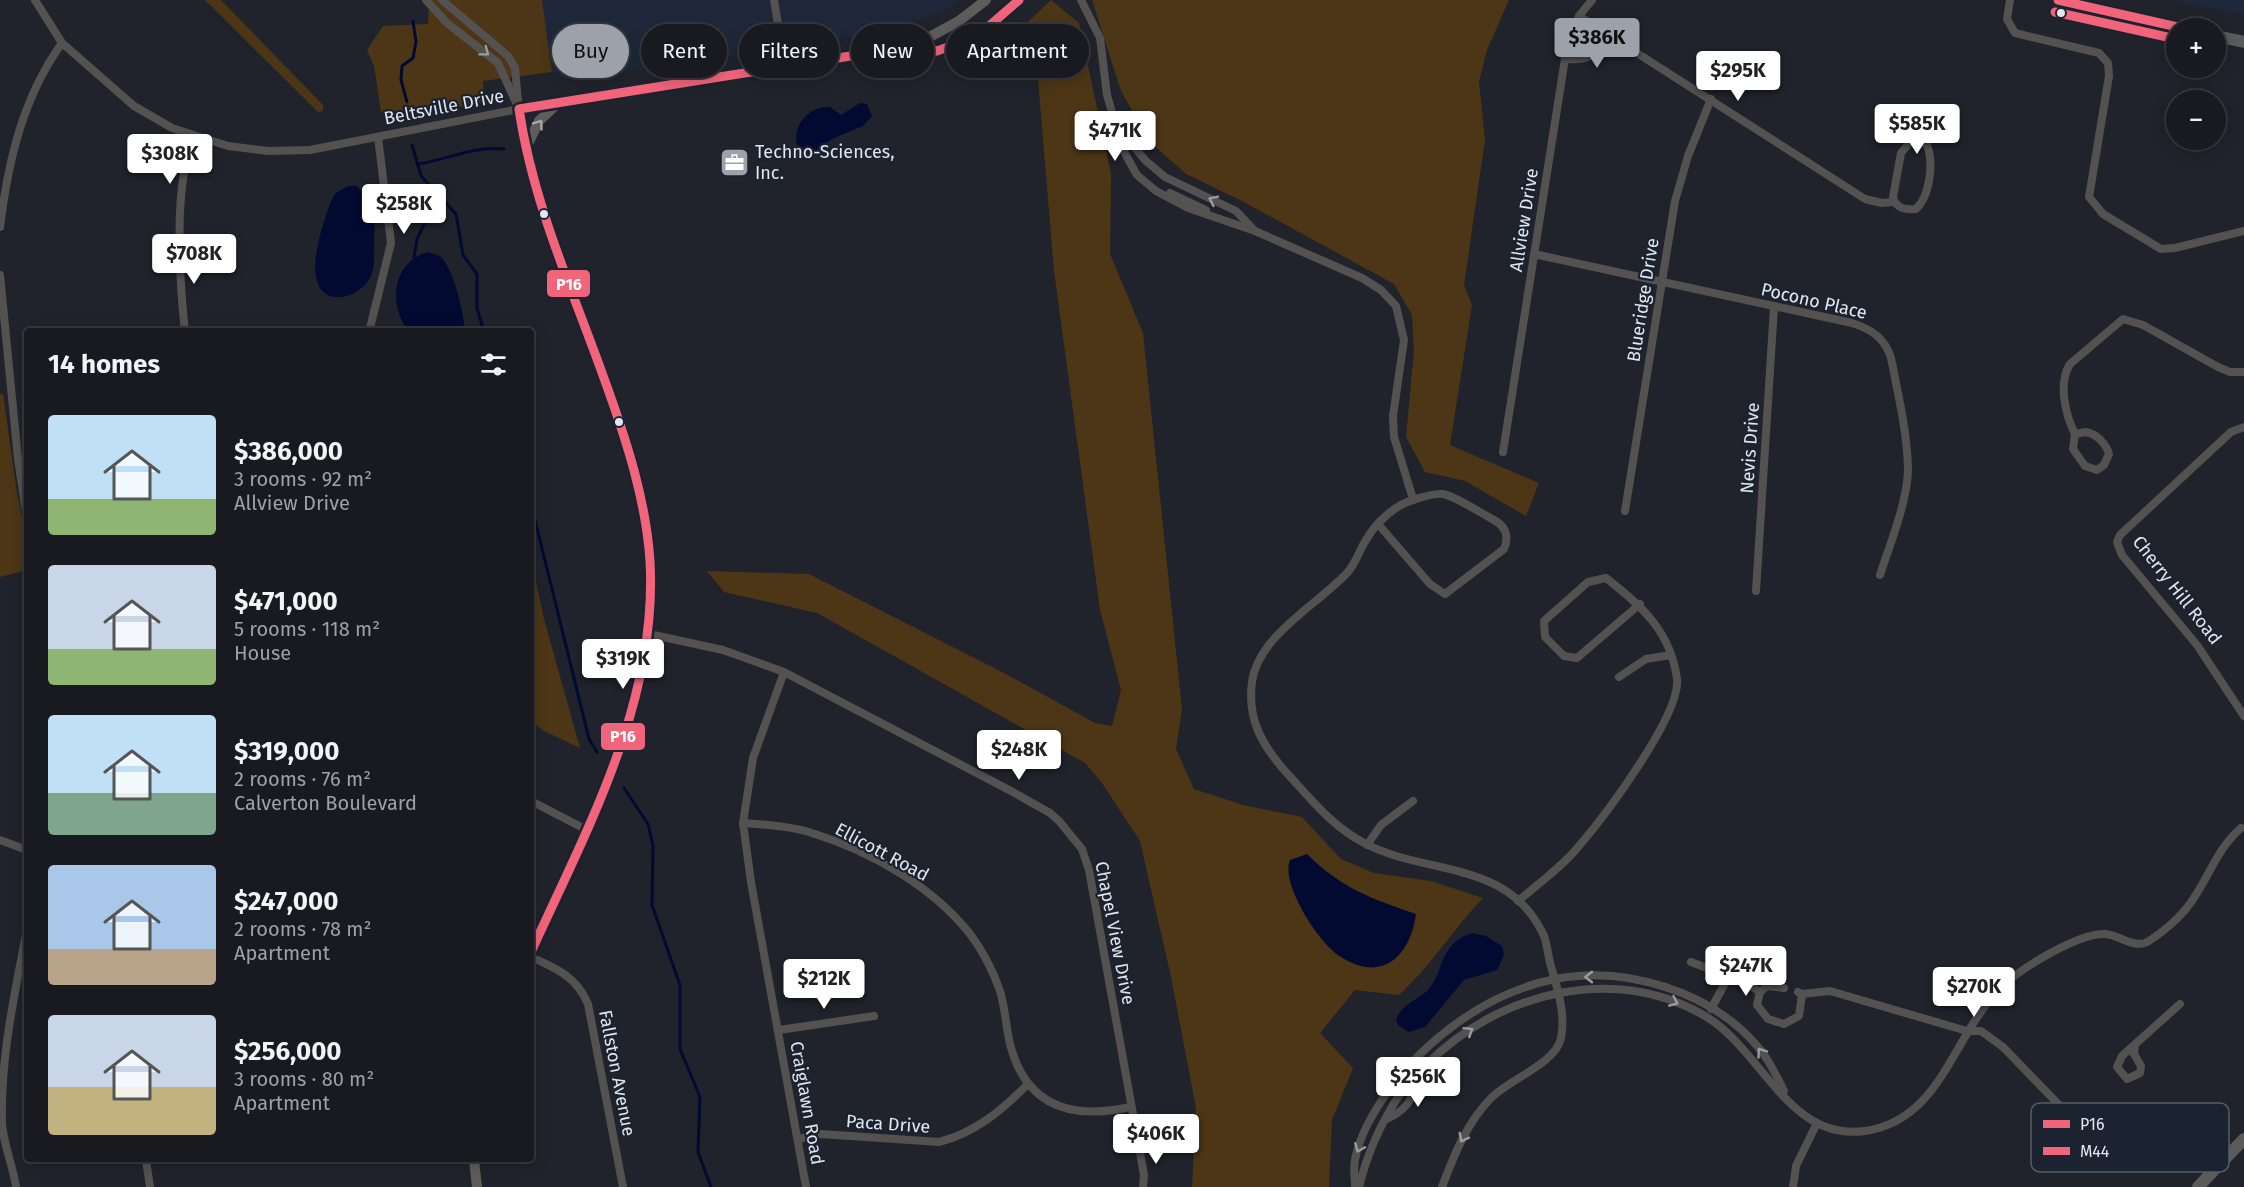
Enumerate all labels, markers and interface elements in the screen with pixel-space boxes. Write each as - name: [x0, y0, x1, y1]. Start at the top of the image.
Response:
- unlabelled marker: [2055, 7, 2067, 19]
- pin: $386K: [1555, 18, 1639, 69]
- map controls: [2166, 18, 2226, 150]
- button: +: [2166, 18, 2226, 78]
- chip: Buy: [552, 24, 629, 78]
- chip: Rent: [641, 24, 727, 78]
- chip: Filters: [739, 24, 839, 78]
- chip: New: [851, 24, 934, 78]
- chip: Apartment: [946, 24, 1089, 78]
- text: $386K: [1569, 25, 1625, 49]
- one-way arrow: [478, 45, 489, 56]
- pin: $295K: [1696, 51, 1780, 102]
- text: $295K: [1710, 58, 1766, 82]
- street label: Beltsville Drive: [382, 85, 506, 129]
- button: −: [2166, 90, 2226, 150]
- pin: $585K: [1875, 104, 1959, 155]
- pin: $471K: [1073, 111, 1157, 162]
- text: $585K: [1889, 111, 1945, 135]
- text: $471K: [1089, 118, 1141, 142]
- one-way arrow: [532, 119, 543, 130]
- pin: $308K: [128, 134, 212, 185]
- text: $308K: [141, 141, 199, 165]
- place label: Techno-Sciences, Inc.: [755, 141, 895, 184]
- office icon: Techno-Sciences, Inc.: [718, 146, 750, 178]
- street label: Allview Drive: [1505, 167, 1543, 273]
- pin: $258K: [362, 184, 446, 235]
- text: $258K: [376, 191, 432, 215]
- one-way arrow: [1208, 195, 1219, 207]
- unlabelled marker: [538, 208, 550, 220]
- pin: $708K: [152, 234, 236, 285]
- street label: Blueridge Drive: [1622, 236, 1664, 364]
- text: $708K: [166, 241, 222, 265]
- line badge: P16: [546, 269, 591, 298]
- text: P16: [556, 275, 582, 294]
- street label: Pocono Place: [1759, 278, 1869, 324]
- icon: filters: [477, 348, 510, 381]
- text: 14 homes: [48, 349, 160, 380]
- street label: Nevis Drive: [1736, 402, 1764, 494]
- unlabelled marker: [613, 416, 625, 428]
- text: $386,000: [234, 436, 343, 467]
- icon: home: [96, 439, 168, 511]
- text: 3 rooms · 92 m²: [234, 467, 372, 491]
- text: Allview Drive: [234, 491, 350, 515]
- street label: Cherry Hill Road: [2128, 531, 2226, 649]
- text: $471,000: [234, 586, 338, 617]
- icon: home: [96, 589, 168, 661]
- text: 5 rooms · 118 m²: [234, 617, 380, 641]
- pin: $319K: [581, 639, 665, 690]
- text: House: [234, 641, 291, 665]
- text: $319K: [596, 646, 650, 670]
- line badge: P16: [600, 722, 646, 751]
- text: P16: [610, 727, 636, 746]
- pin: $248K: [977, 730, 1061, 781]
- text: $319,000: [234, 736, 339, 767]
- text: $248K: [991, 737, 1047, 761]
- icon: home: [96, 739, 168, 811]
- text: 2 rooms · 76 m²: [234, 767, 371, 791]
- text: Calverton Boulevard: [234, 791, 417, 815]
- street label: Ellicott Road: [831, 818, 933, 886]
- street label: Chapel View Drive: [1090, 859, 1140, 1007]
- text: $247,000: [234, 886, 338, 917]
- icon: home: [96, 889, 168, 961]
- text: 2 rooms · 78 m²: [234, 917, 371, 941]
- text: Apartment: [234, 941, 330, 965]
- pin: $247K: [1704, 946, 1788, 997]
- text: $247K: [1719, 953, 1773, 977]
- pin: $212K: [782, 959, 866, 1010]
- text: $212K: [798, 966, 850, 990]
- pin: $270K: [1932, 967, 2016, 1018]
- one-way arrow: [1584, 971, 1593, 984]
- text: $270K: [1947, 974, 2001, 998]
- one-way arrow: [1667, 995, 1678, 1007]
- street label: Fallston Avenue: [594, 1008, 640, 1138]
- one-way arrow: [1462, 1027, 1473, 1038]
- text: $256,000: [234, 1036, 342, 1067]
- icon: home: [96, 1039, 168, 1111]
- street label: Craiglawn Road: [785, 1040, 829, 1166]
- one-way arrow: [1757, 1048, 1768, 1059]
- pin: $256K: [1376, 1057, 1460, 1108]
- text: $256K: [1390, 1064, 1446, 1088]
- text: 3 rooms · 80 m²: [234, 1067, 374, 1091]
- text: Apartment: [234, 1091, 330, 1115]
- legend: [2031, 1103, 2229, 1172]
- street label: Paca Drive: [845, 1110, 931, 1138]
- pin: $406K: [1114, 1114, 1198, 1165]
- text: P16: [2080, 1115, 2105, 1134]
- text: $406K: [1127, 1121, 1185, 1145]
- one-way arrow: [1458, 1132, 1470, 1143]
- one-way arrow: [1354, 1142, 1366, 1153]
- text: M44: [2080, 1142, 2110, 1161]

